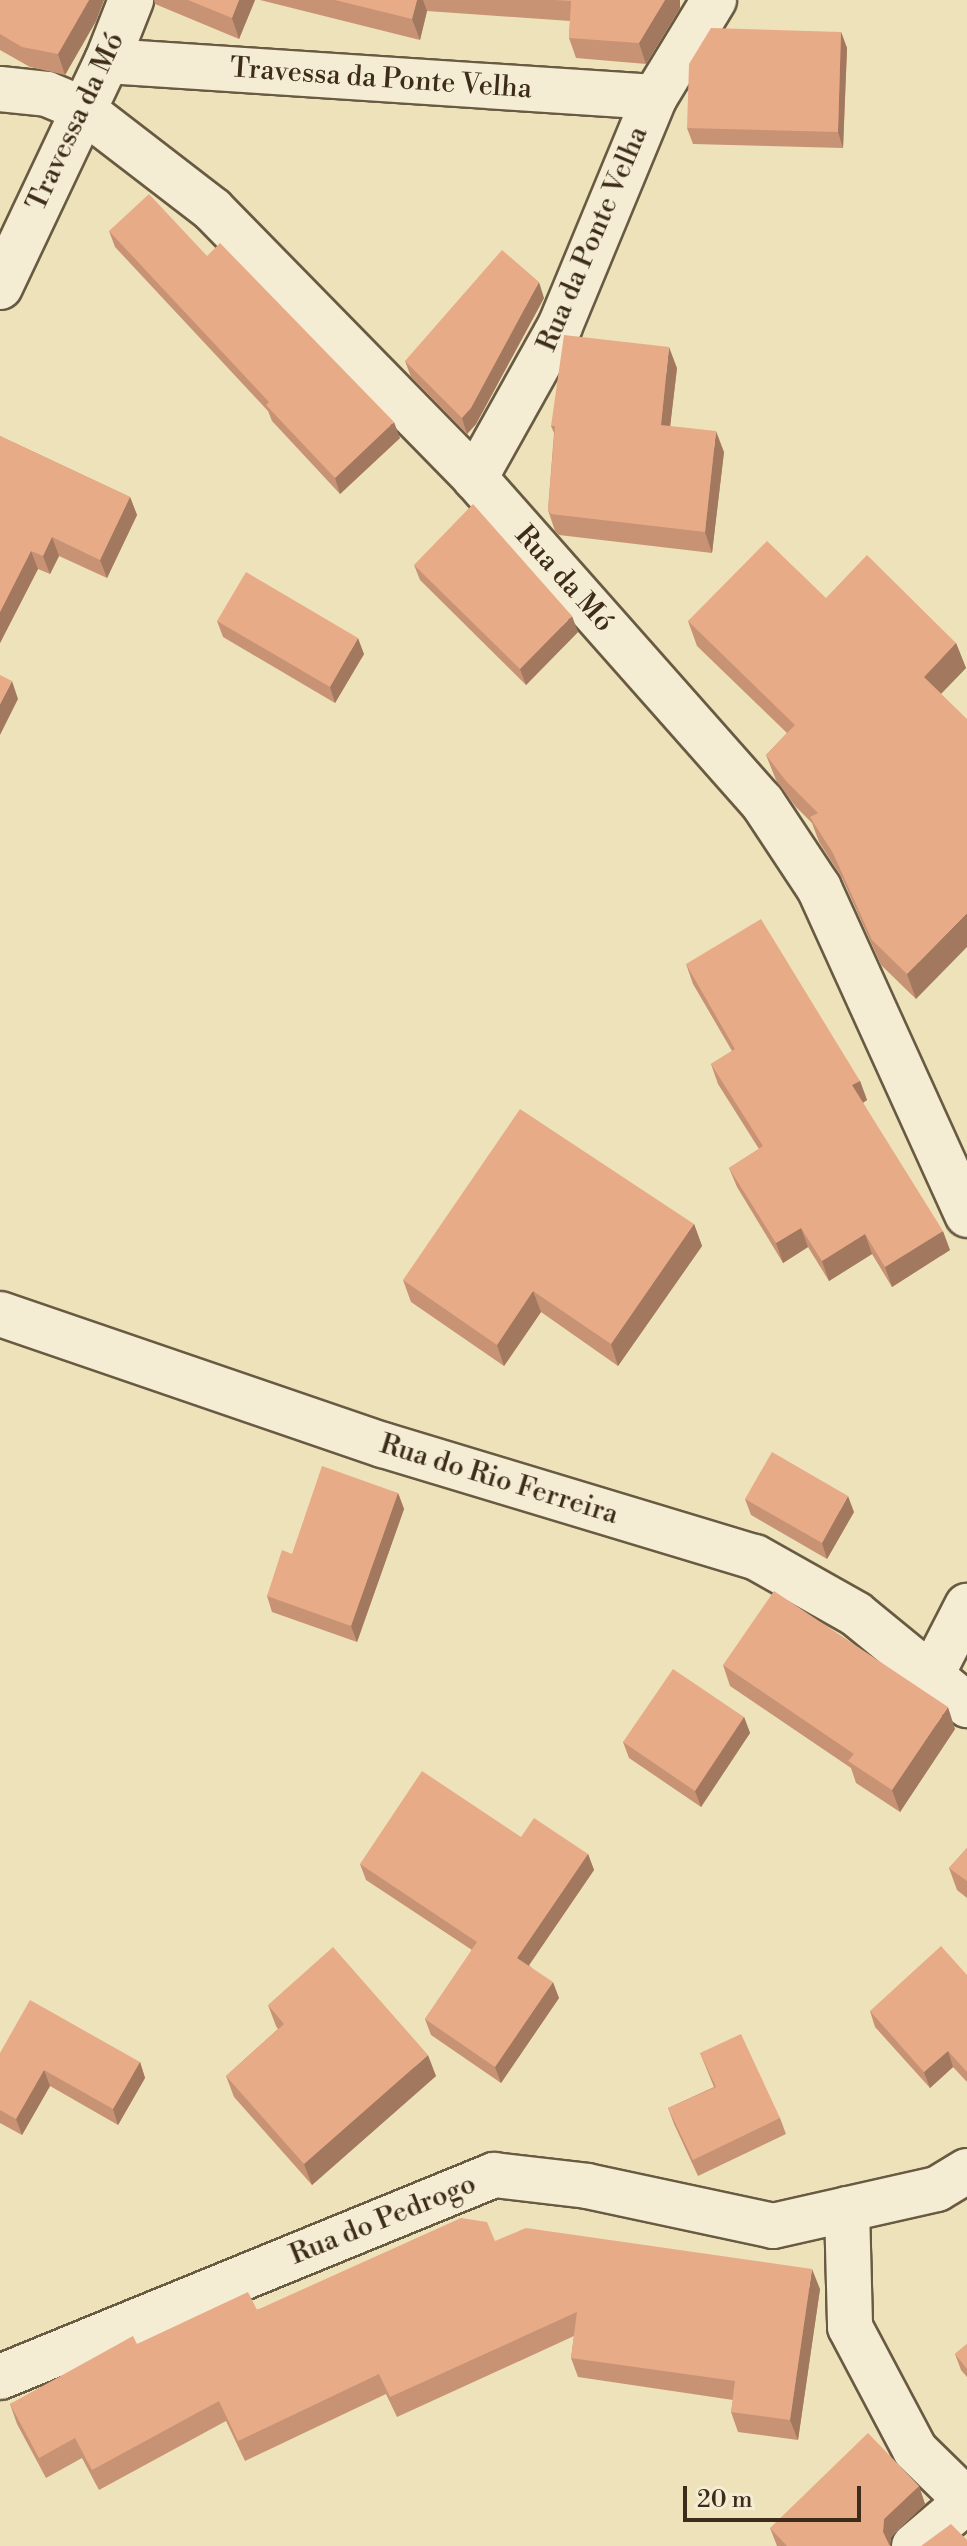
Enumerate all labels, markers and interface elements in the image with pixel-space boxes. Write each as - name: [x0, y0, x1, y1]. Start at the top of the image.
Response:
- street label: Travessa da Mó: [20, 28, 132, 216]
- street label: Travessa da Ponte Velha: [229, 52, 533, 106]
- street label: Rua da Ponte Velha: [530, 121, 656, 357]
- street label: Rua da Mó: [507, 519, 621, 639]
- street label: Rua do Rio Ferreira: [376, 1428, 622, 1532]
- street label: Rua do Pedrogo: [285, 2167, 481, 2273]
- scale bar: [687, 2470, 865, 2520]
- text: 20 m: [697, 2485, 753, 2515]

